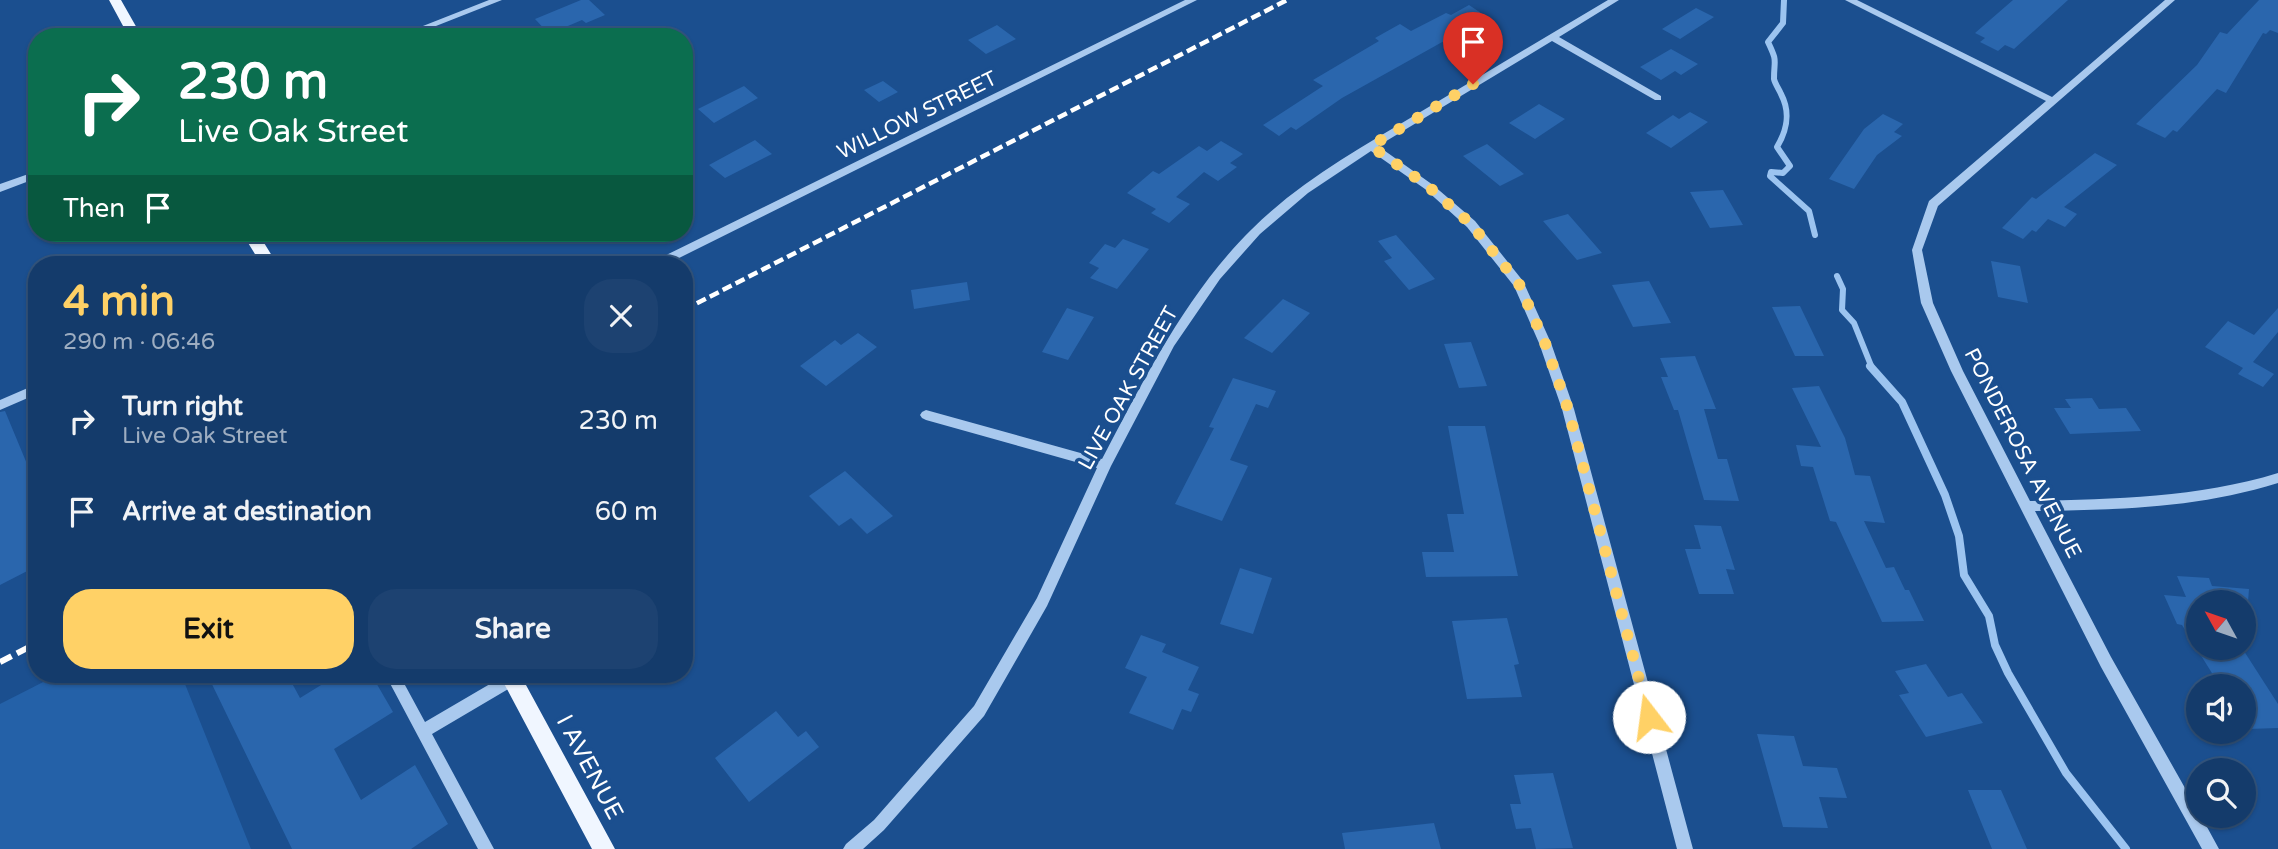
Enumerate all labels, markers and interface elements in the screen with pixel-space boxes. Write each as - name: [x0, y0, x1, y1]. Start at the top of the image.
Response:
- pin: [1443, 12.0, 1503, 84]
- icon: arrive: [1454, 23, 1492, 61]
- text: 230 m: [178, 53, 328, 112]
- icon: right: [63, 56, 154, 147]
- street label: WILLOW STREET: [833, 66, 1001, 165]
- text: Live Oak Street: [178, 113, 408, 151]
- icon: arrive: [139, 189, 177, 227]
- text: Then: [63, 193, 125, 224]
- text: 4 min: [63, 276, 175, 327]
- button: close: [584, 279, 658, 353]
- street label: LIVE OAK STREET: [1073, 302, 1184, 474]
- text: 290 m · 06:46: [63, 328, 215, 356]
- street label: PONDEROSA AVENUE: [1959, 344, 2086, 562]
- text: Turn right: [122, 391, 243, 422]
- icon: right: [63, 402, 101, 440]
- text: 230 m: [578, 405, 658, 436]
- text: Live Oak Street: [122, 422, 288, 450]
- icon: arrive: [63, 493, 101, 531]
- text: Arrive at destination: [122, 496, 372, 527]
- text: 60 m: [595, 496, 658, 527]
- button: Exit: [63, 589, 354, 669]
- button: Share: [368, 589, 658, 669]
- north arrow: [2186, 590, 2256, 660]
- map controls: [2186, 590, 2256, 828]
- button: sound: [2186, 674, 2256, 744]
- position arrow: [1612, 680, 1686, 754]
- street label: I AVENUE: [550, 710, 629, 825]
- button: search: [2186, 758, 2256, 828]

